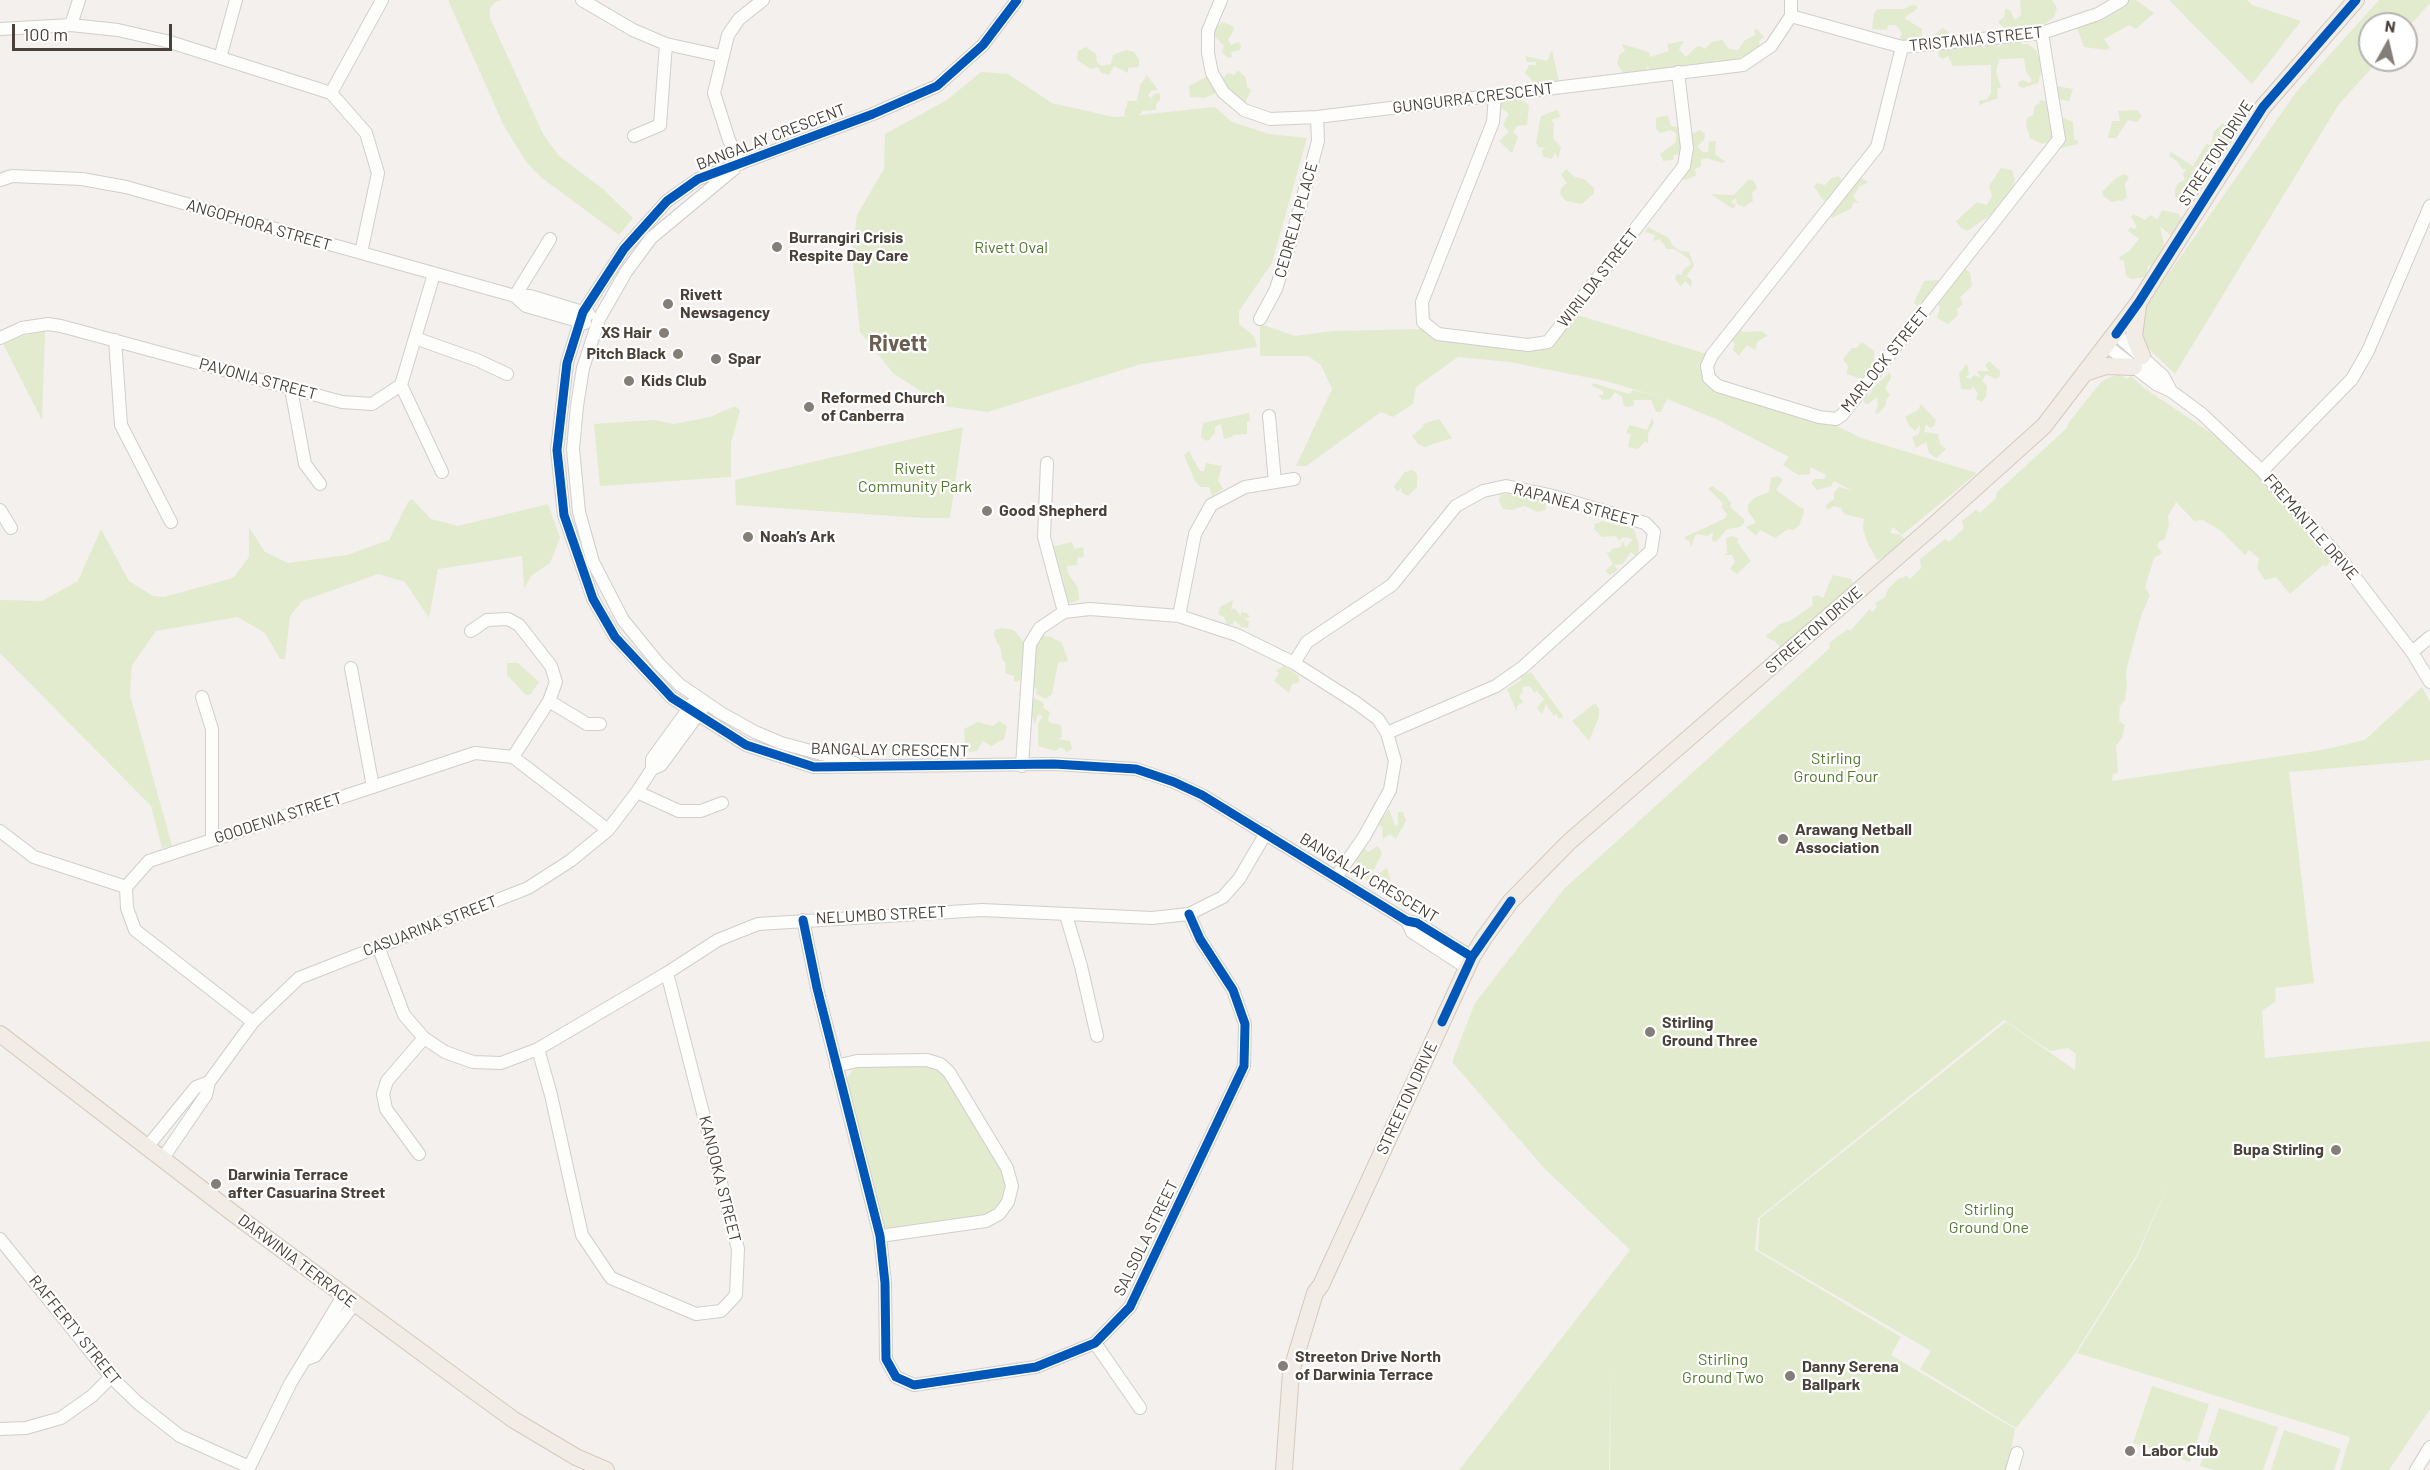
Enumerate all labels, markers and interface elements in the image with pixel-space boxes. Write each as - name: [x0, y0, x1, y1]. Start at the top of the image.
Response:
- scale bar: [15, 12, 176, 50]
- north arrow: [2358, 12, 2418, 72]
- text: N: [2384, 16, 2397, 36]
- street label: TRISTANIA STREET: [1908, 22, 2044, 56]
- text: 100 m: [23, 23, 68, 45]
- street label: GUNGURRA CRESCENT: [1391, 79, 1555, 117]
- street label: STREETON DRIVE: [2175, 96, 2257, 210]
- street label: BANGALAY CRESCENT: [694, 100, 848, 174]
- street label: CEDRELA PLACE: [1270, 160, 1322, 280]
- street label: ANGOPHORA STREET: [184, 195, 334, 255]
- street label: WIRILDA STREET: [1553, 225, 1643, 331]
- place label: Burrangiri Crisis Respite Day Care: [789, 228, 909, 266]
- park label: Rivett Oval: [974, 238, 1048, 258]
- marker: Burrangiri Crisis Respite Day Care: [770, 240, 784, 254]
- place label: Rivett Newsagency: [680, 285, 770, 323]
- marker: Rivett Newsagency: [661, 297, 675, 311]
- street label: MARLOCK STREET: [1837, 304, 1933, 416]
- place label: XS Hair: [601, 323, 652, 343]
- marker: XS Hair: [657, 326, 671, 340]
- district label: Rivett: [869, 331, 927, 357]
- place label: Pitch Black: [586, 344, 666, 364]
- marker: Pitch Black: [671, 347, 685, 361]
- place label: Spar: [728, 349, 761, 369]
- marker: Spar: [709, 352, 723, 366]
- street label: PAVONIA STREET: [197, 354, 319, 404]
- place label: Kids Club: [641, 371, 707, 391]
- marker: Kids Club: [622, 374, 636, 388]
- place label: Reformed Church of Canberra: [821, 388, 945, 426]
- marker: Reformed Church of Canberra: [802, 400, 816, 414]
- park label: Rivett Community Park: [858, 459, 972, 497]
- street label: FREMANTLE DRIVE: [2260, 470, 2362, 584]
- street label: RAPANEA STREET: [1511, 479, 1641, 531]
- place label: Good Shepherd: [999, 501, 1107, 521]
- marker: Good Shepherd: [980, 504, 994, 518]
- place label: Noah’s Ark: [760, 527, 835, 547]
- marker: Noah’s Ark: [741, 530, 755, 544]
- street label: STREETON DRIVE: [1762, 583, 1866, 677]
- street label: BANGALAY CRESCENT: [811, 739, 969, 761]
- park label: Stirling Ground Four: [1794, 749, 1878, 787]
- street label: GOODENIA STREET: [212, 788, 344, 848]
- place label: Arawang Netball Association: [1795, 820, 1912, 858]
- street label: BANGALAY CRESCENT: [1296, 829, 1442, 927]
- marker: Arawang Netball Association: [1776, 832, 1790, 846]
- street label: CASUARINA STREET: [360, 892, 500, 960]
- street label: NELUMBO STREET: [815, 902, 947, 928]
- place label: Stirling Ground Three: [1662, 1013, 1758, 1051]
- marker: Stirling Ground Three: [1643, 1025, 1657, 1039]
- street label: STREETON DRIVE: [1372, 1039, 1442, 1157]
- street label: KANOOKA STREET: [695, 1114, 745, 1244]
- place label: Bupa Stirling: [2233, 1140, 2324, 1160]
- marker: Bupa Stirling: [2329, 1143, 2343, 1157]
- place label: Darwinia Terrace after Casuarina Street: [228, 1165, 385, 1203]
- marker: Darwinia Terrace after Casuarina Street: [209, 1177, 223, 1191]
- street label: SALSOLA STREET: [1110, 1177, 1182, 1299]
- park label: Stirling Ground One: [1949, 1200, 2029, 1238]
- street label: DARWINIA TERRACE: [234, 1210, 360, 1312]
- street label: RAFFERTY STREET: [25, 1271, 125, 1389]
- place label: Streeton Drive North of Darwinia Terrace: [1295, 1347, 1441, 1385]
- park label: Stirling Ground Two: [1682, 1350, 1764, 1388]
- place label: Danny Serena Ballpark: [1802, 1357, 1899, 1395]
- marker: Streeton Drive North of Darwinia Terrace: [1276, 1359, 1290, 1373]
- marker: Danny Serena Ballpark: [1783, 1369, 1797, 1383]
- place label: Labor Club: [2142, 1441, 2218, 1461]
- marker: Labor Club: [2123, 1444, 2137, 1458]

